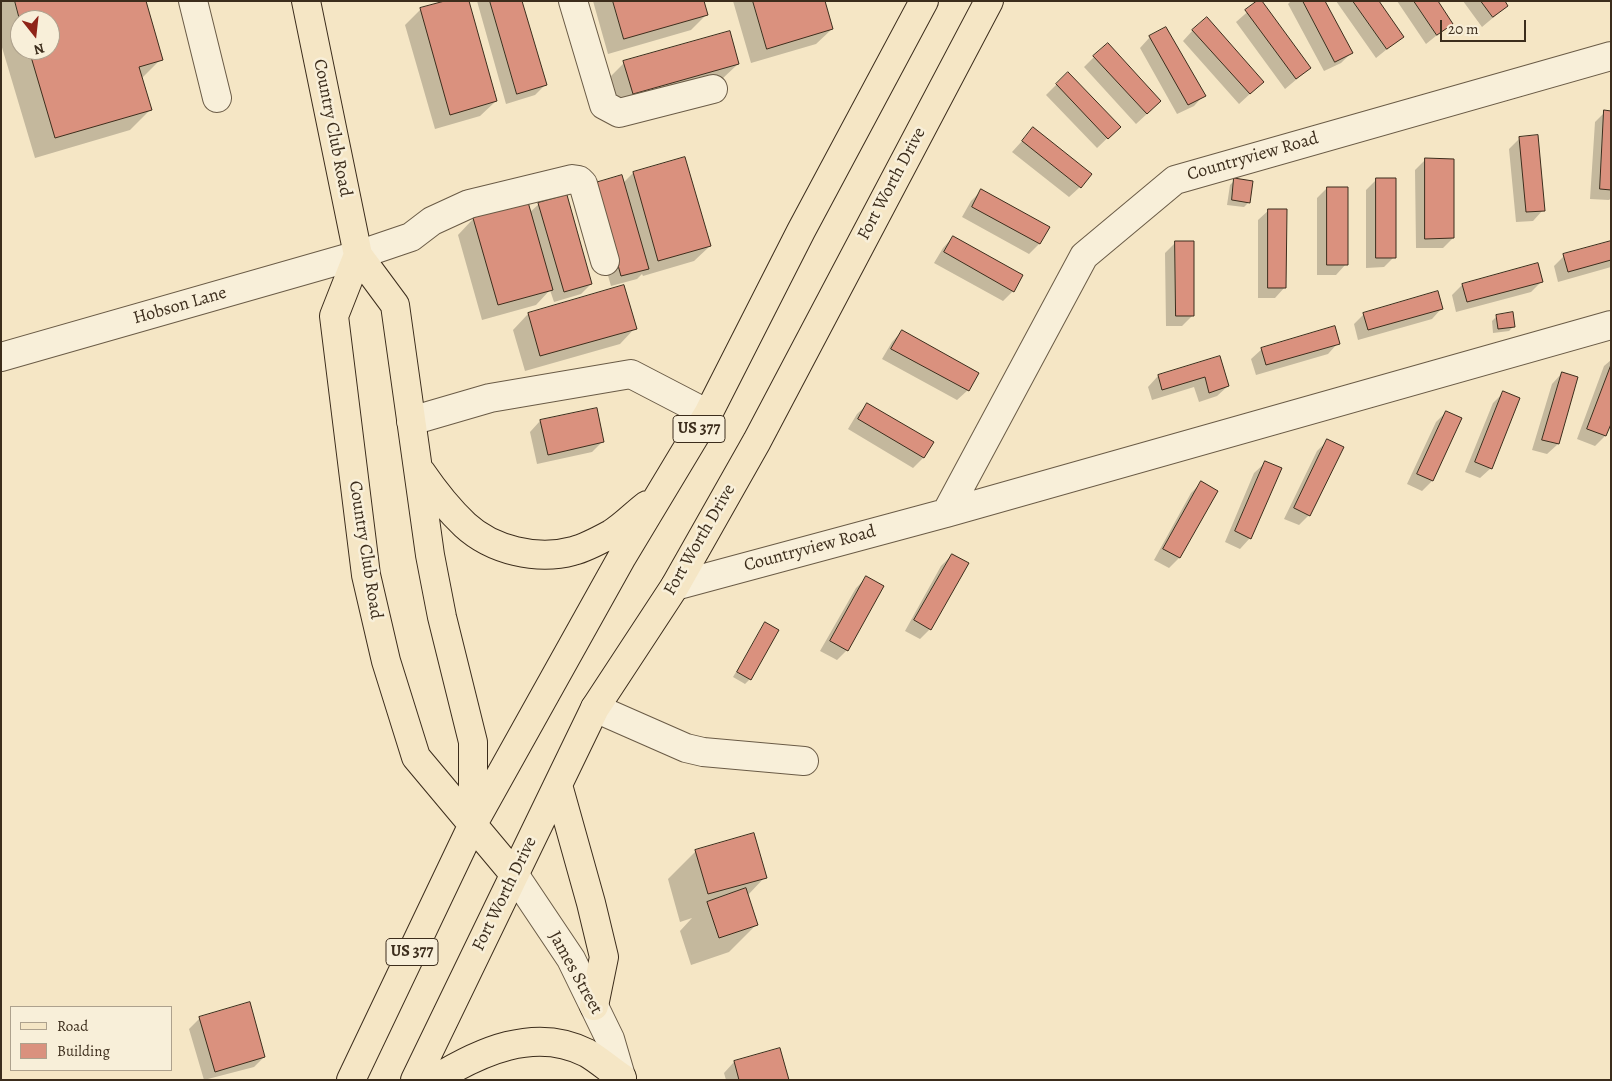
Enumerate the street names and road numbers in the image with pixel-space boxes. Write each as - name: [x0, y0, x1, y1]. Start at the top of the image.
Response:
- street label: Country Club Road: [308, 57, 356, 199]
- street label: Fort Worth Drive: [853, 124, 931, 244]
- street label: Countryview Road: [1185, 128, 1321, 186]
- street label: Hobson Lane: [131, 282, 229, 330]
- road number: US 377: [673, 416, 725, 442]
- street label: Country Club Road: [343, 479, 387, 621]
- street label: Fort Worth Drive: [660, 481, 740, 599]
- street label: Countryview Road: [742, 521, 878, 577]
- street label: Fort Worth Drive: [468, 833, 542, 955]
- street label: James Street: [543, 928, 607, 1018]
- road number: US 377: [386, 939, 438, 966]

